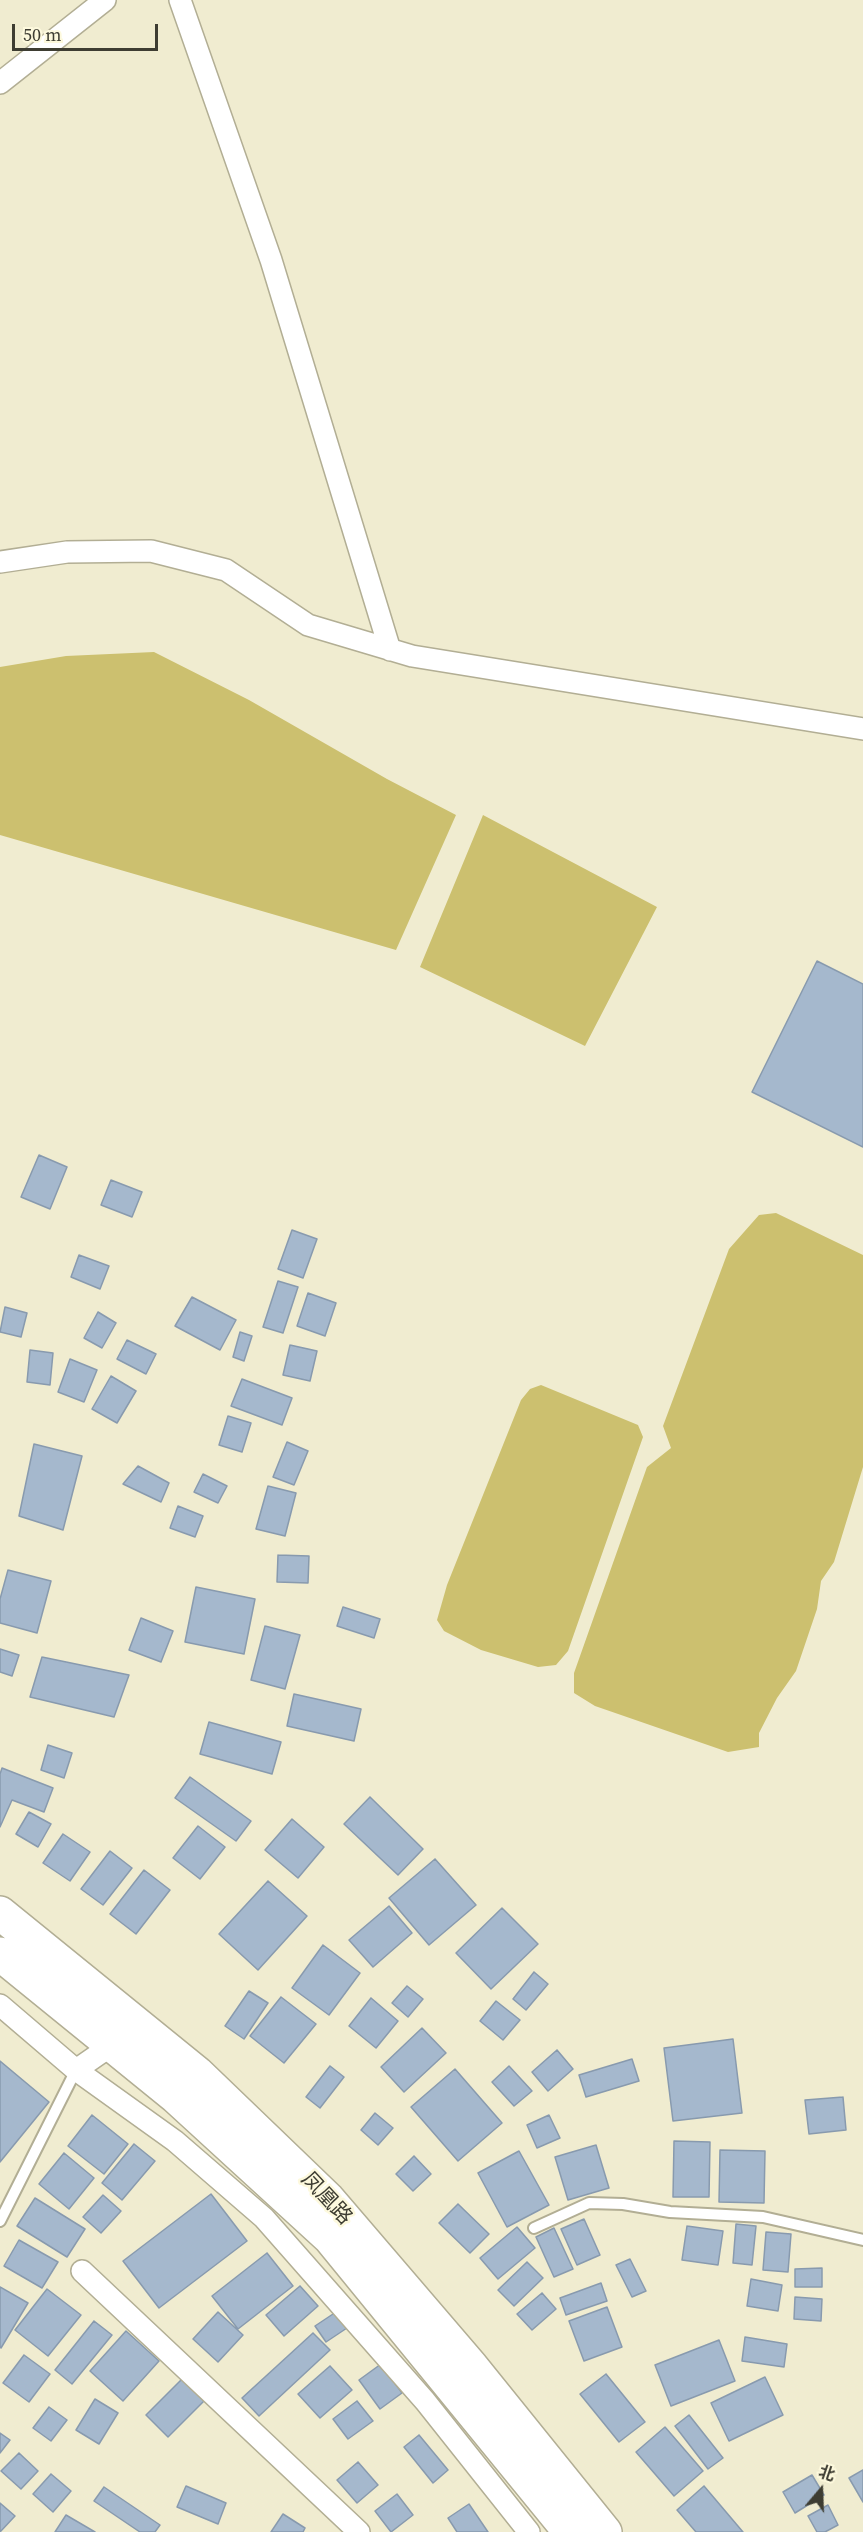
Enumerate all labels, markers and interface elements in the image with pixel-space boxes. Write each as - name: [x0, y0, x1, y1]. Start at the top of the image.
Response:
- scale bar: [15, 12, 160, 50]
- text: 50 m: [23, 22, 61, 47]
- street label: 凤凰路: [295, 2167, 357, 2231]
- north arrow: [791, 2460, 851, 2520]
- text: 北: [816, 2460, 838, 2486]

